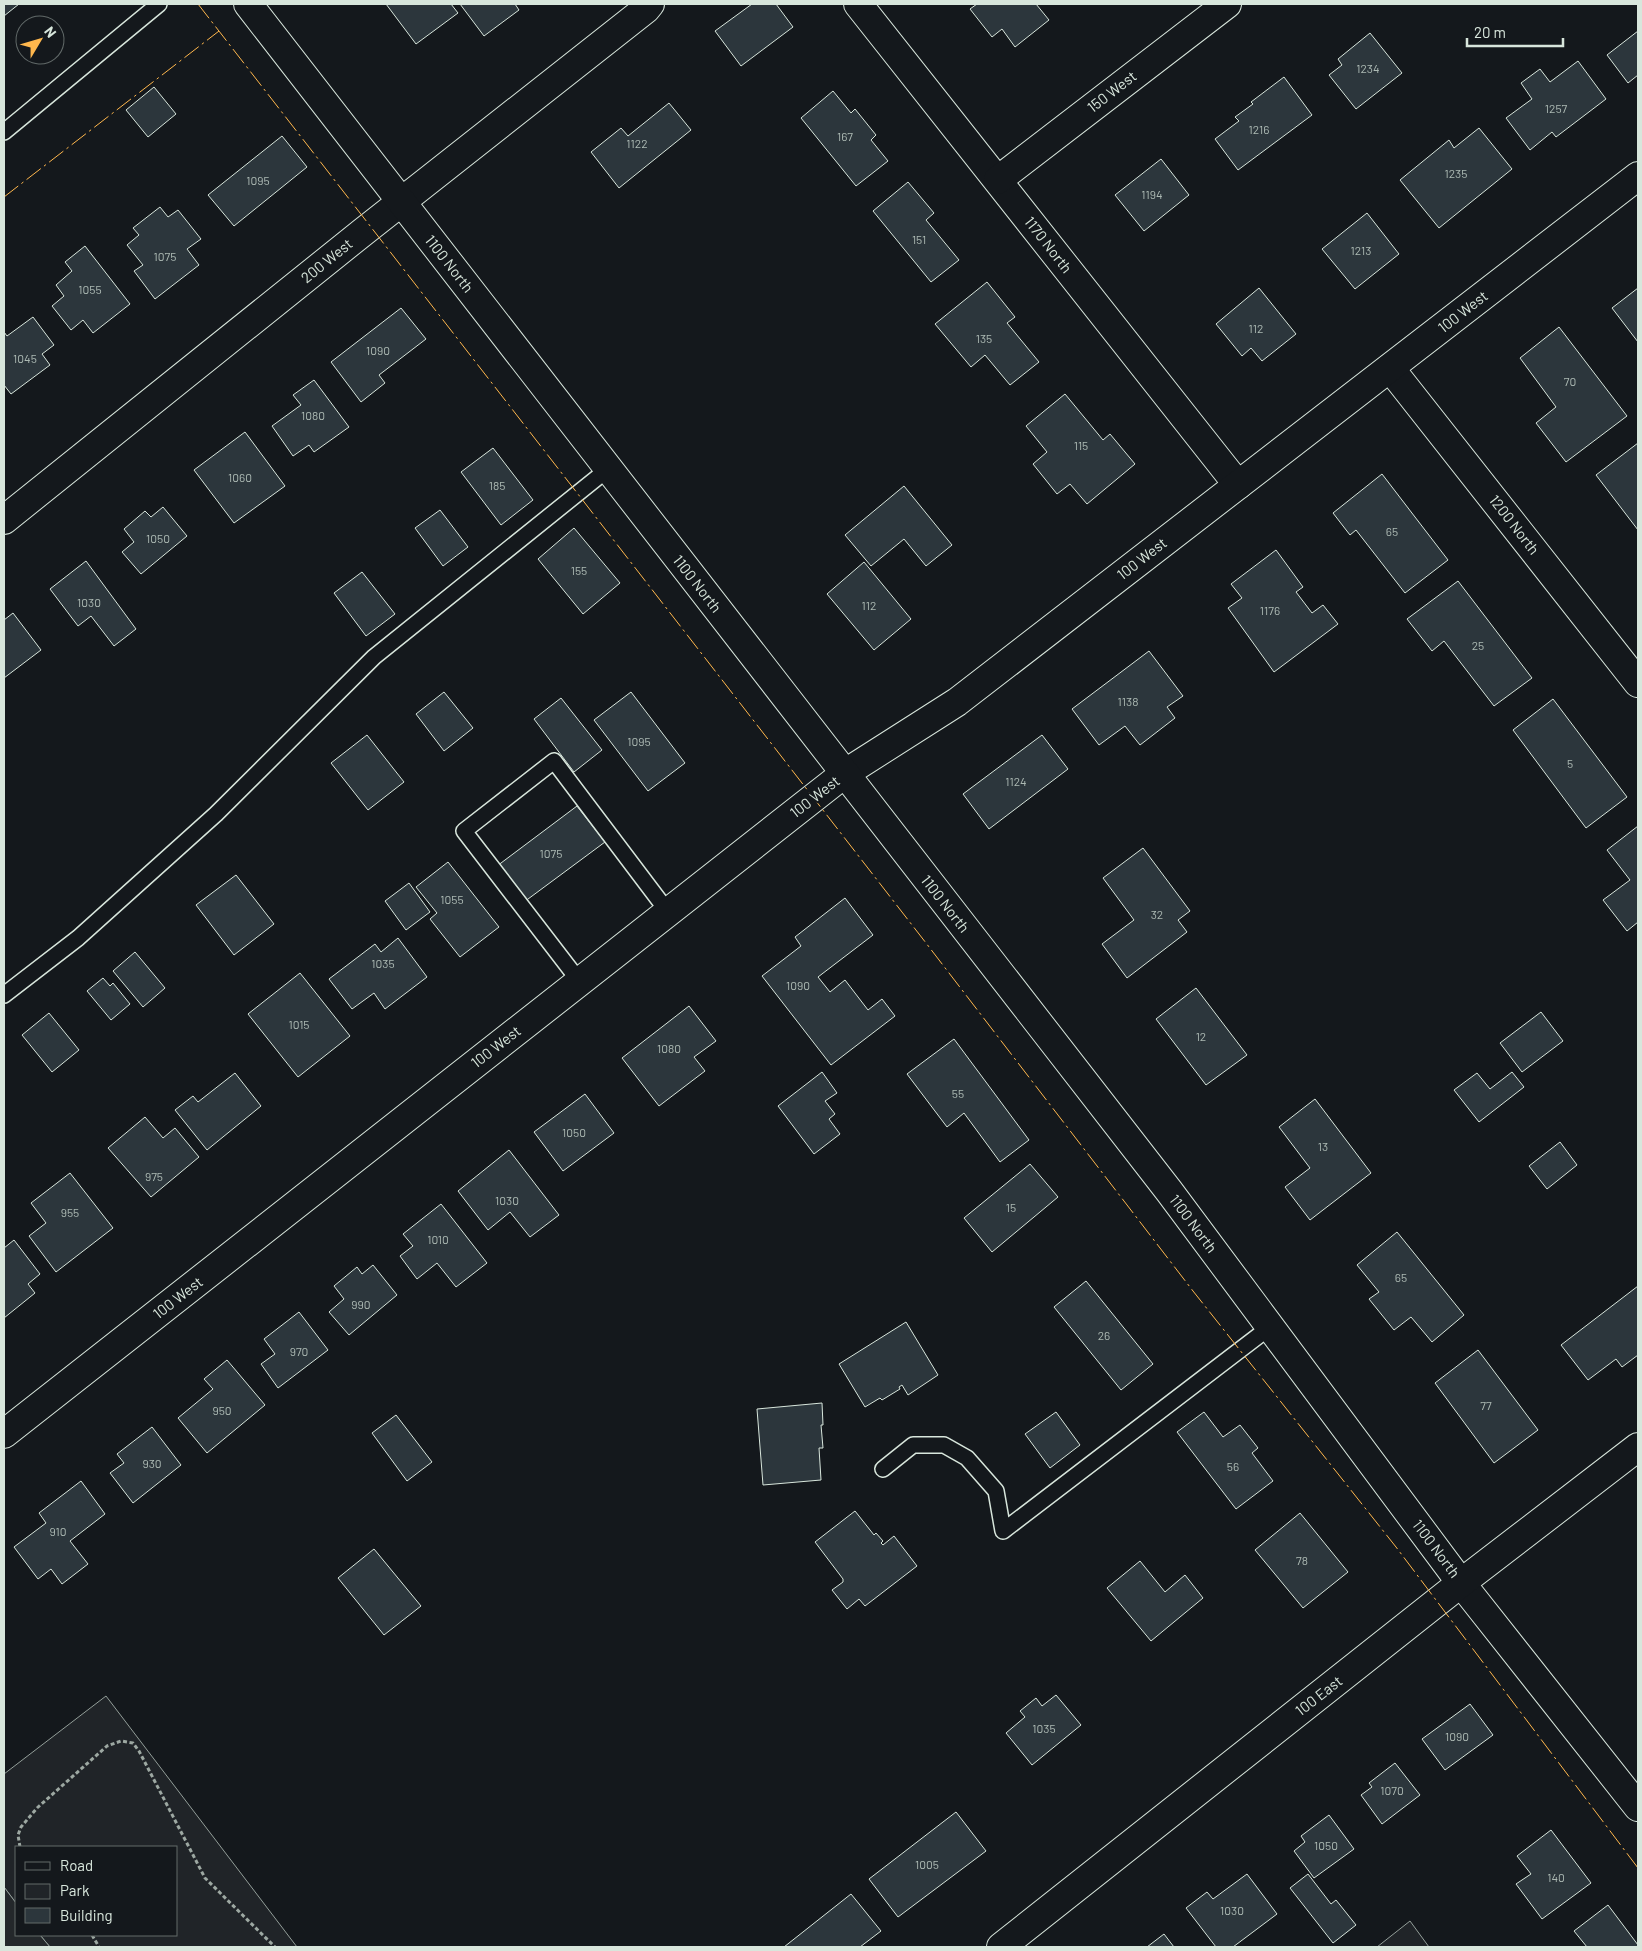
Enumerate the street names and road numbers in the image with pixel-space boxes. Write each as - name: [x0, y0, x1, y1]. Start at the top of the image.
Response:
- street label: 150 West: [1083, 66, 1140, 116]
- street label: 1170 North: [1021, 213, 1076, 276]
- street label: 1100 North: [422, 231, 478, 296]
- street label: 200 West: [297, 234, 356, 286]
- street label: 100 West: [1434, 286, 1491, 336]
- street label: 1200 North: [1486, 491, 1544, 558]
- street label: 100 West: [1113, 533, 1170, 583]
- street label: 1100 North: [670, 551, 726, 616]
- street label: 100 West: [786, 771, 843, 821]
- street label: 1100 North: [918, 871, 974, 936]
- street label: 100 West: [467, 1021, 524, 1071]
- street label: 1100 North: [1166, 1191, 1221, 1256]
- street label: 100 West: [149, 1272, 206, 1322]
- street label: 1100 North: [1409, 1516, 1464, 1581]
- street label: 100 East: [1291, 1671, 1345, 1719]

